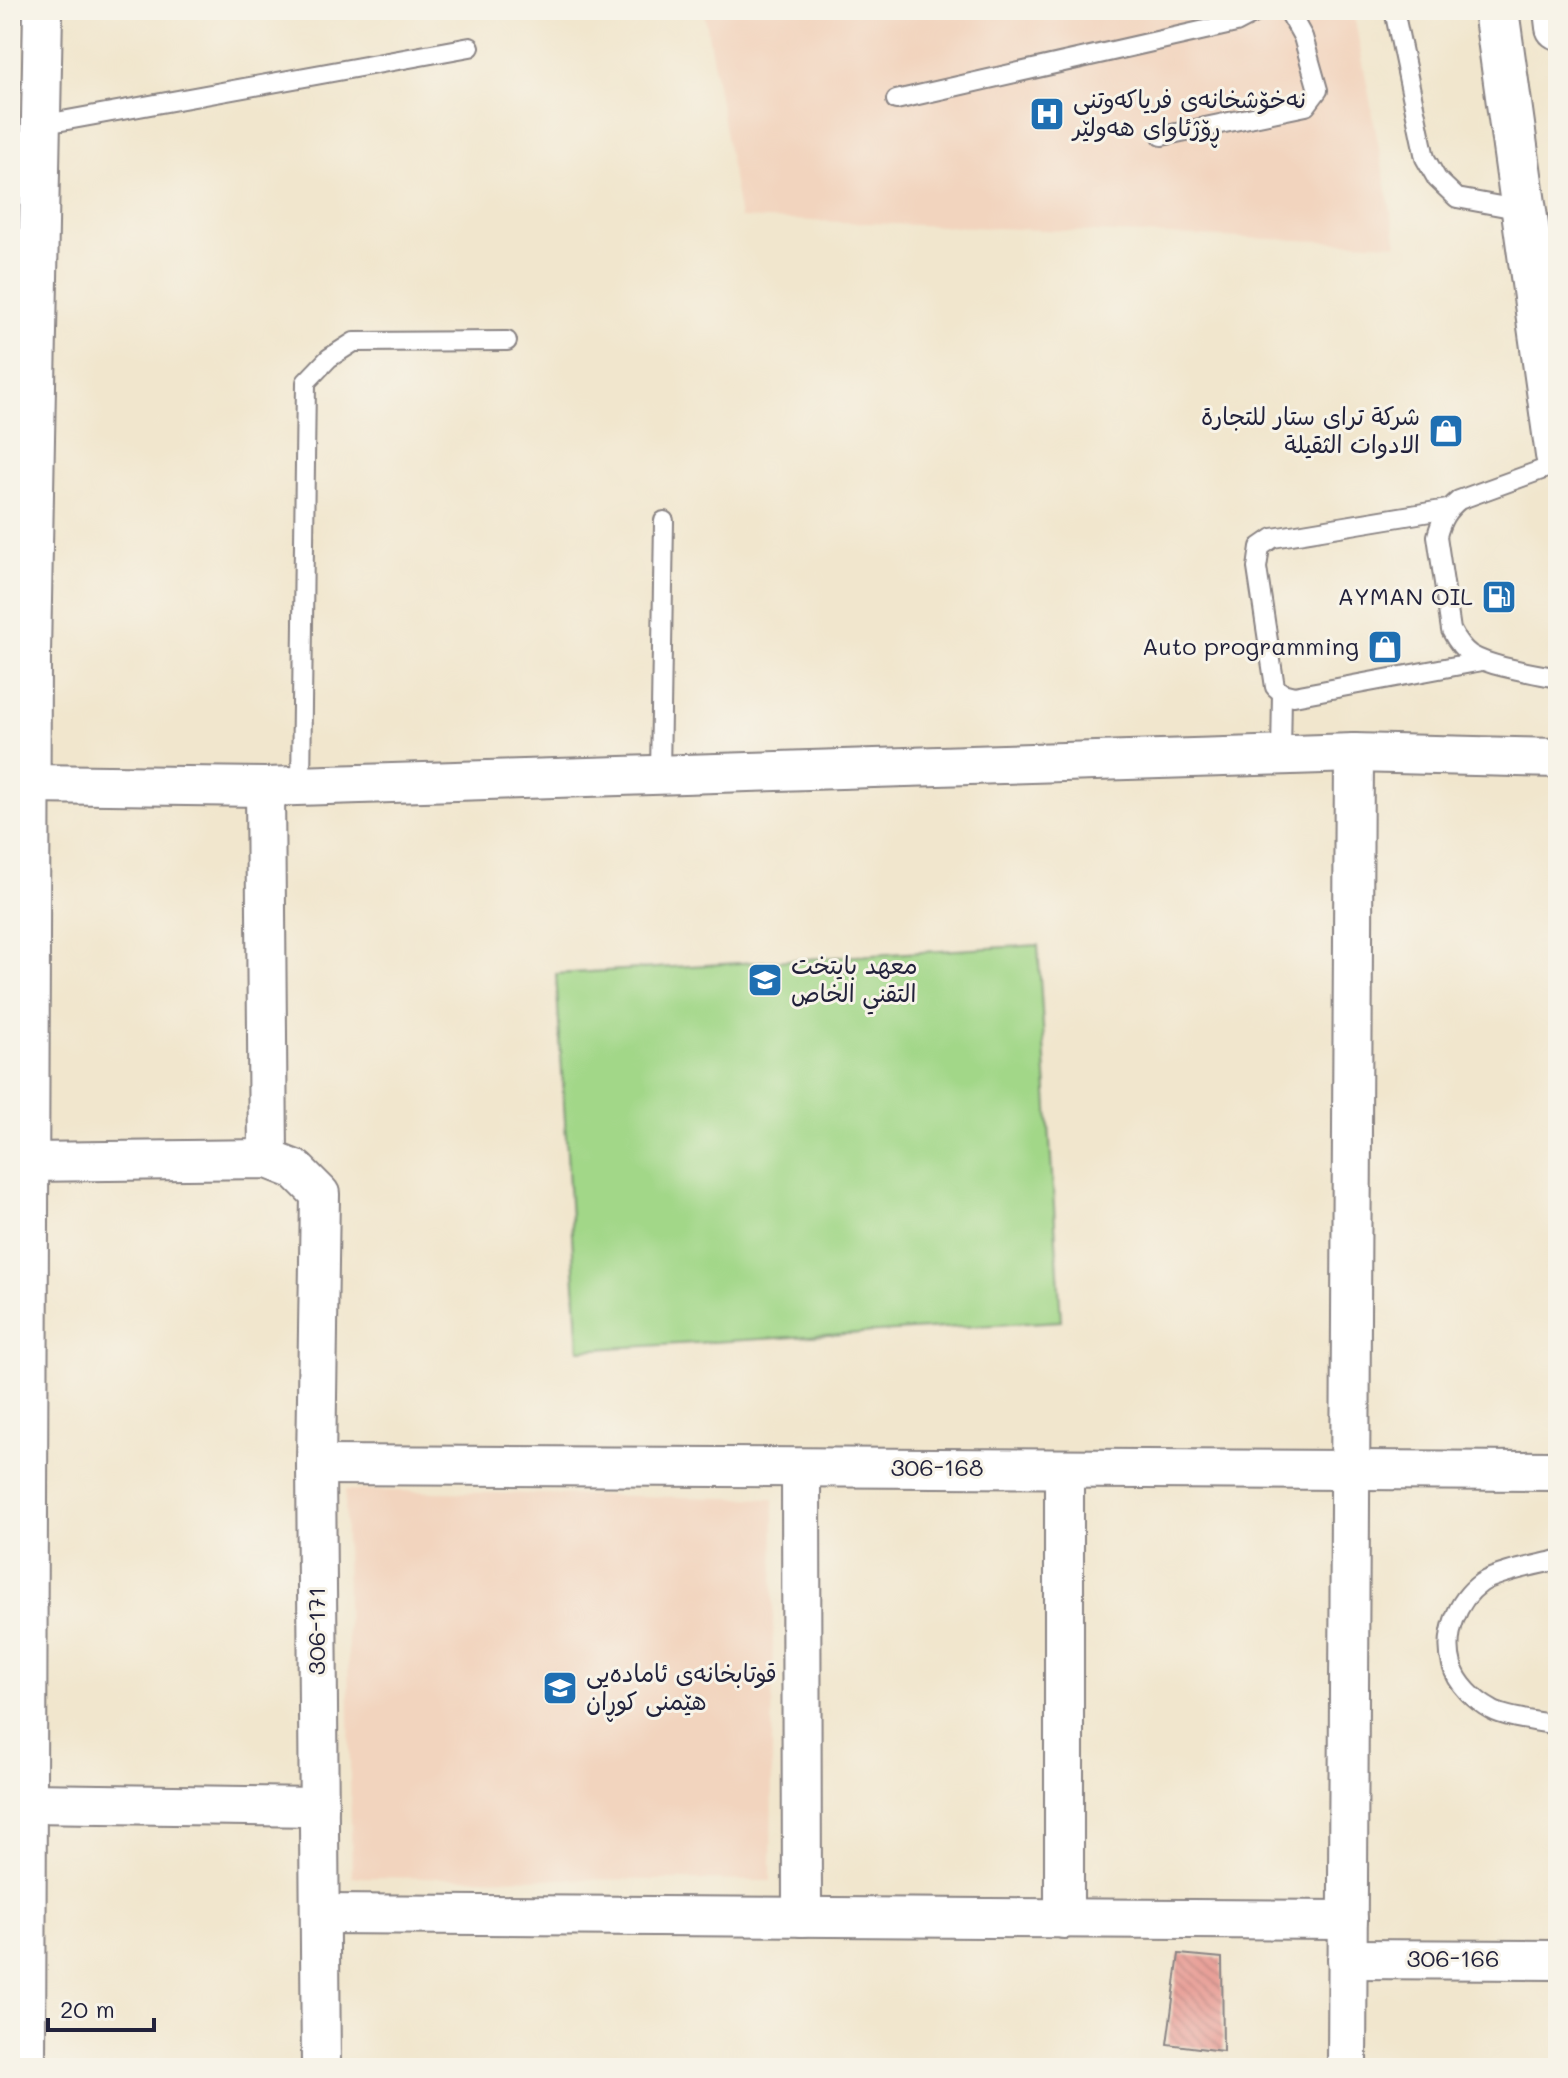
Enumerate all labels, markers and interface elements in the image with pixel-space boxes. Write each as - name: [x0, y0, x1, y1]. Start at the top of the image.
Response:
- place label: نەخۆشخانەی فریاکەوتنی ڕۆژئاوای هەولێر: [1071, 83, 1306, 148]
- hospital icon: نەخۆشخانەی فریاکەوتنی ڕۆژئاوای هەولێر: [1028, 95, 1066, 133]
- place label: شركة ترای ستار للتجارة الادوات الثقيلة: [1201, 400, 1420, 459]
- shop icon: شركة ترای ستار للتجارة الادوات الثقيلة: [1427, 412, 1465, 450]
- fuel station icon: AYMAN OIL: [1480, 578, 1518, 616]
- place label: AYMAN OIL: [1337, 580, 1473, 611]
- shop icon: Auto programming: [1366, 628, 1404, 666]
- place label: Auto programming: [1142, 630, 1359, 661]
- place label: معهد بايتخت التقني الخاص: [791, 949, 918, 1015]
- school or university icon: معهد بايتخت التقني الخاص: [746, 961, 784, 999]
- street label: 306-168: [890, 1451, 984, 1482]
- street label: 306-171: [300, 1587, 331, 1675]
- place label: قوتابخانەی ئامادەیی هێمنی کوڕان: [586, 1657, 777, 1722]
- school or university icon: قوتابخانەی ئامادەیی هێمنی کوڕان: [541, 1669, 579, 1707]
- street label: 306-166: [1406, 1942, 1500, 1973]
- scale bar: [48, 1982, 154, 2032]
- text: 20 m: [60, 1993, 115, 2024]

